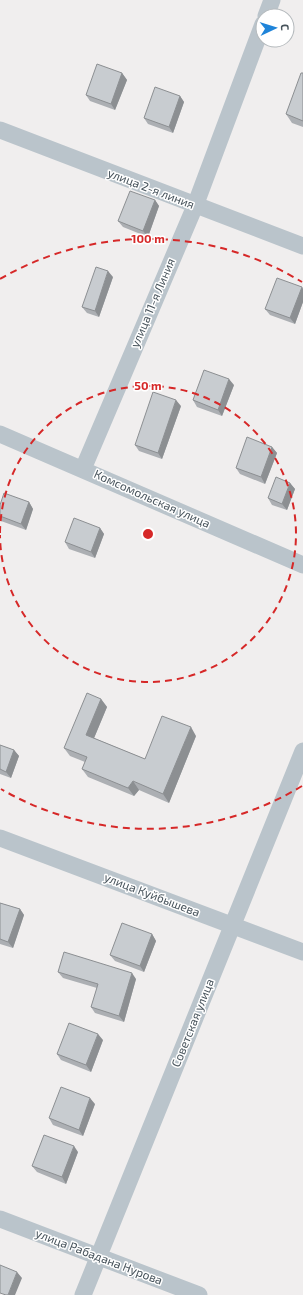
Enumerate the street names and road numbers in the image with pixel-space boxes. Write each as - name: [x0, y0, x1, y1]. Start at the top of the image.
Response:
- street label: улица 2-я линия: [106, 165, 197, 212]
- street label: улица 11-я Линия: [127, 256, 178, 350]
- street label: Комсомольская улица: [92, 466, 213, 531]
- street label: улица Куйбышева: [102, 869, 202, 920]
- street label: Советская улица: [168, 976, 217, 1069]
- street label: улица Рабадана Нурова: [34, 1225, 165, 1288]

